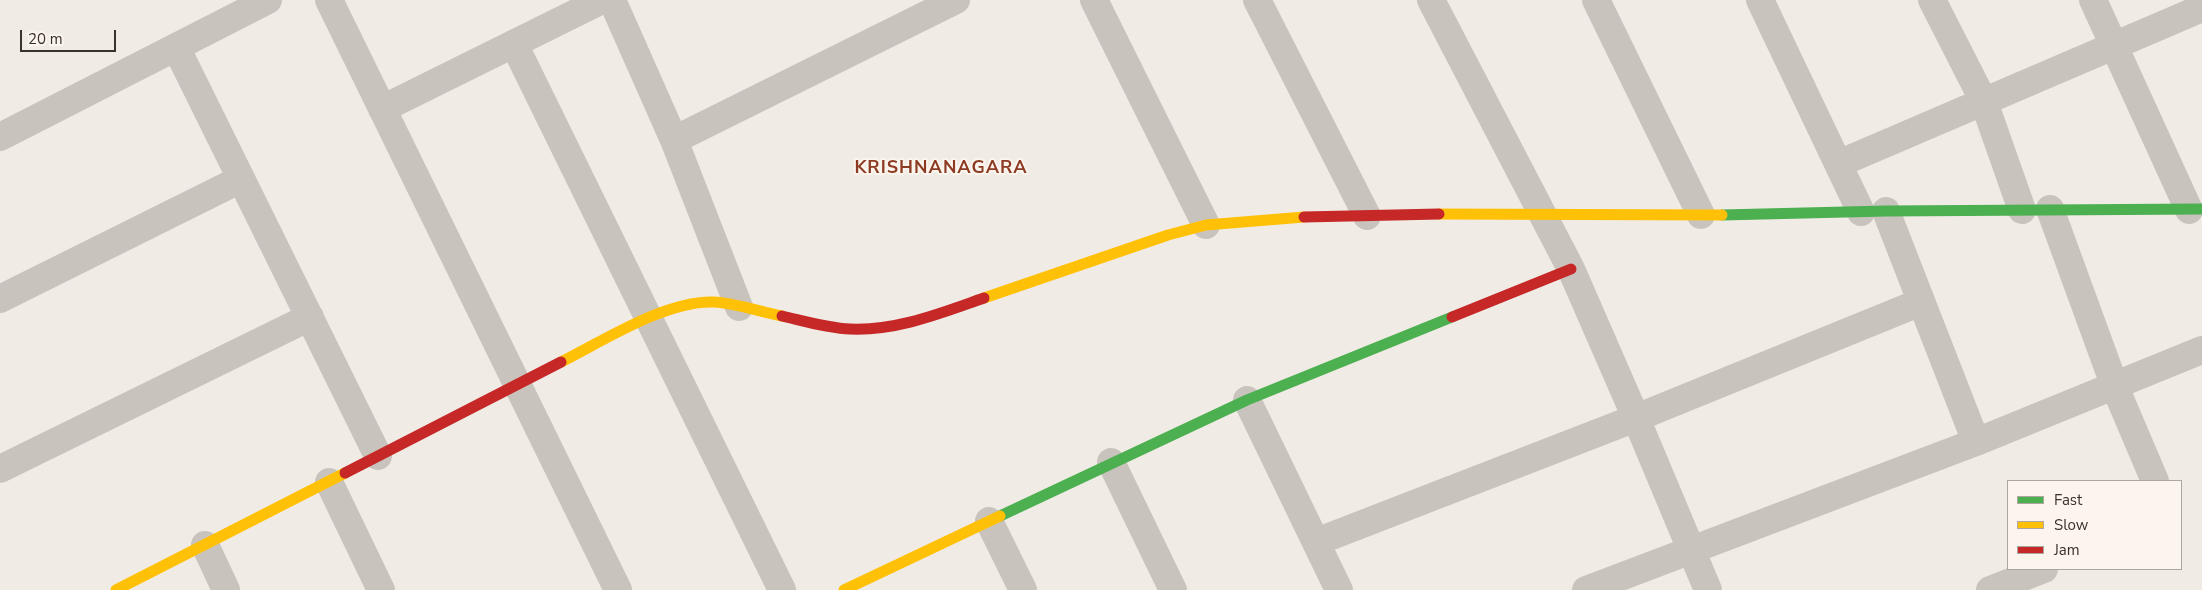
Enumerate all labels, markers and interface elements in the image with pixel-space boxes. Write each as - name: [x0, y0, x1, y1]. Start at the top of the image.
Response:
- scale bar: [22, 20, 119, 52]
- text: 20 m: [28, 29, 63, 49]
- district label: KRISHNANAGARA: [853, 158, 1029, 180]
- legend: [2007, 480, 2182, 570]
- text: Fast: [2054, 490, 2082, 510]
- text: Slow: [2054, 515, 2088, 535]
- text: Jam: [2054, 540, 2080, 560]

